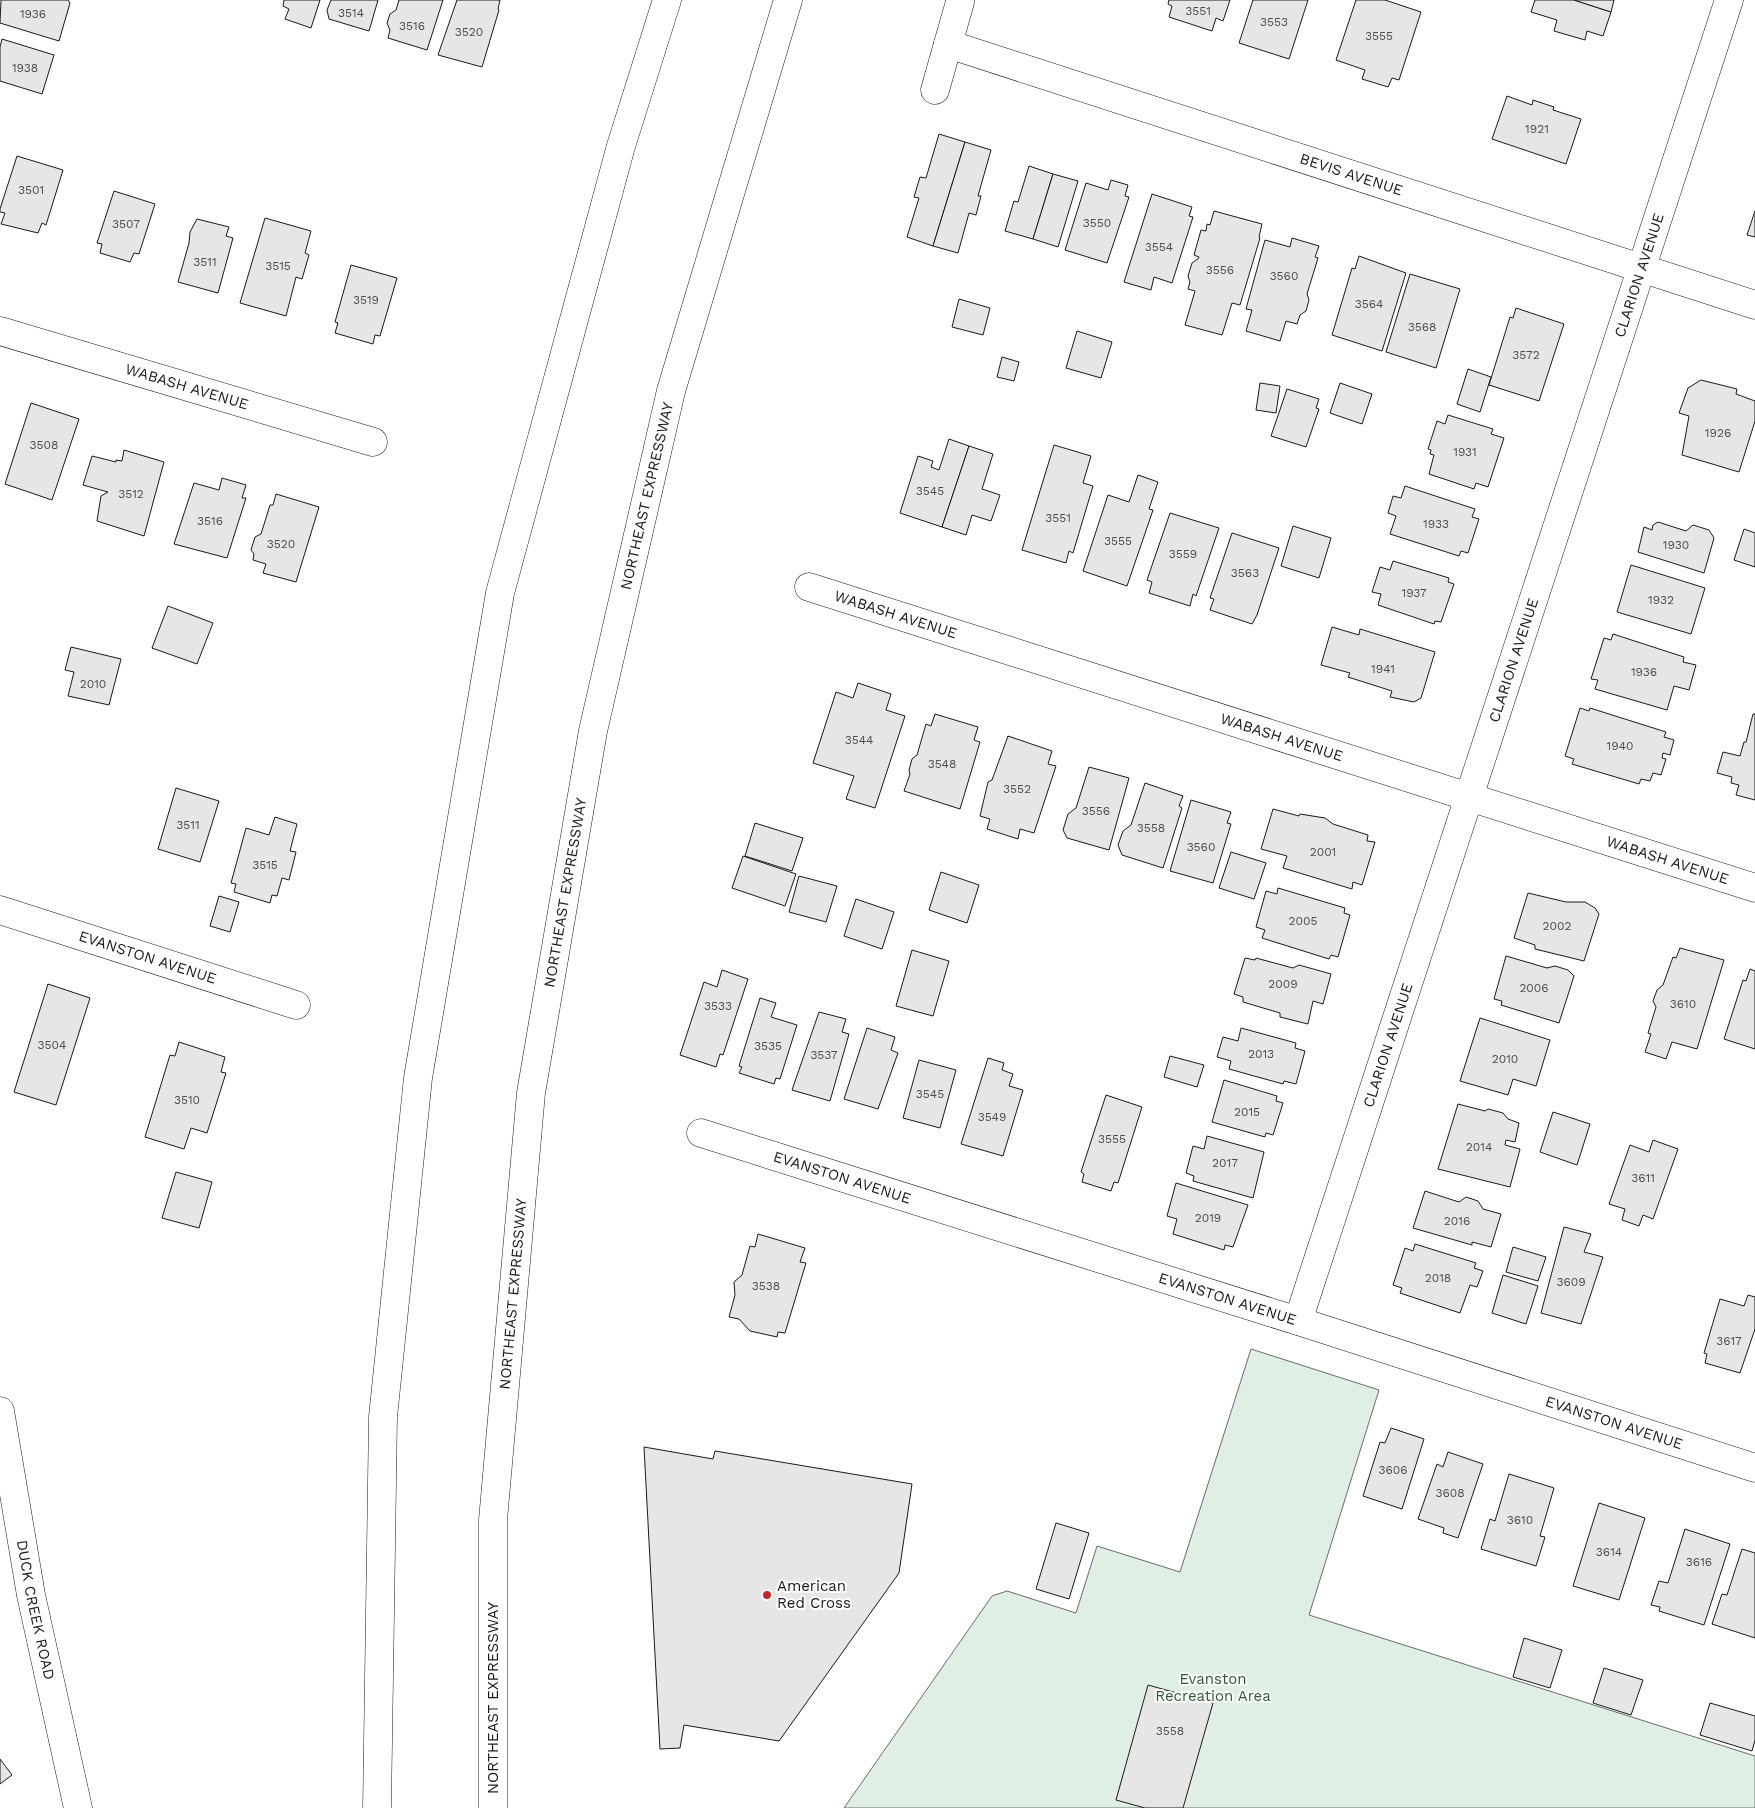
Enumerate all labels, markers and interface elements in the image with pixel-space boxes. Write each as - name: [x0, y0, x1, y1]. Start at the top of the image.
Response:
- house number: 3551: [1185, 4, 1211, 18]
- house number: 3514: [338, 6, 364, 20]
- house number: 1936: [20, 7, 46, 21]
- house number: 3553: [1260, 15, 1288, 29]
- house number: 3516: [399, 19, 425, 33]
- house number: 3520: [455, 25, 483, 39]
- house number: 3555: [1365, 29, 1393, 43]
- house number: 1938: [12, 61, 38, 75]
- house number: 1921: [1525, 122, 1549, 136]
- street label: BEVIS AVENUE: [1298, 149, 1405, 200]
- house number: 3501: [18, 183, 44, 197]
- street label: CLARION AVENUE: [1610, 211, 1668, 340]
- house number: 3550: [1083, 216, 1111, 230]
- house number: 3507: [112, 217, 140, 231]
- house number: 3554: [1145, 240, 1173, 254]
- house number: 3511: [193, 255, 217, 269]
- house number: 3515: [265, 259, 291, 273]
- house number: 3556: [1206, 263, 1234, 277]
- house number: 3560: [1270, 269, 1298, 283]
- house number: 3519: [353, 293, 379, 307]
- house number: 3564: [1355, 297, 1383, 311]
- house number: 3568: [1408, 320, 1436, 334]
- house number: 3572: [1512, 348, 1540, 362]
- street label: WABASH AVENUE: [123, 360, 251, 413]
- street label: NORTHEAST EXPRESSWAY: [617, 400, 677, 592]
- house number: 1926: [1705, 426, 1731, 440]
- house number: 3508: [30, 438, 58, 452]
- house number: 1931: [1453, 445, 1477, 459]
- house number: 3545: [916, 484, 944, 498]
- house number: 3512: [118, 487, 144, 501]
- house number: 3551: [1045, 511, 1071, 525]
- house number: 3516: [197, 514, 223, 528]
- house number: 1933: [1423, 517, 1449, 531]
- house number: 3555: [1104, 534, 1132, 548]
- house number: 3520: [267, 537, 295, 551]
- house number: 1930: [1663, 538, 1689, 552]
- house number: 3559: [1169, 547, 1197, 561]
- house number: 3563: [1231, 566, 1259, 580]
- house number: 1937: [1401, 586, 1427, 600]
- street label: WABASH AVENUE: [832, 587, 959, 643]
- house number: 1932: [1648, 593, 1674, 607]
- street label: CLARION AVENUE: [1485, 596, 1542, 725]
- house number: 1941: [1371, 662, 1395, 676]
- house number: 1936: [1631, 665, 1657, 679]
- house number: 2010: [80, 677, 106, 691]
- street label: WABASH AVENUE: [1218, 709, 1345, 765]
- house number: 3544: [845, 733, 873, 747]
- house number: 1940: [1607, 739, 1633, 753]
- house number: 3548: [928, 757, 956, 771]
- house number: 3552: [1003, 782, 1031, 796]
- street label: NORTHEAST EXPRESSWAY: [540, 796, 590, 989]
- house number: 3556: [1082, 804, 1110, 818]
- house number: 3511: [176, 818, 200, 832]
- house number: 3558: [1137, 821, 1165, 835]
- street label: WABASH AVENUE: [1604, 832, 1731, 888]
- house number: 3560: [1187, 840, 1215, 854]
- house number: 2001: [1310, 845, 1336, 859]
- house number: 3515: [252, 858, 278, 872]
- house number: 2005: [1289, 914, 1317, 928]
- house number: 2002: [1543, 919, 1571, 933]
- street label: EVANSTON AVENUE: [76, 927, 219, 988]
- house number: 2009: [1268, 977, 1298, 991]
- street label: CLARION AVENUE: [1359, 981, 1417, 1110]
- house number: 2006: [1519, 981, 1549, 995]
- house number: 3610: [1670, 997, 1696, 1011]
- house number: 3533: [704, 999, 732, 1013]
- house number: 3504: [38, 1038, 66, 1052]
- house number: 3535: [754, 1039, 782, 1053]
- house number: 2013: [1248, 1047, 1274, 1061]
- house number: 3537: [810, 1048, 838, 1062]
- house number: 2010: [1492, 1052, 1518, 1066]
- house number: 3545: [916, 1087, 944, 1101]
- house number: 3510: [174, 1093, 200, 1107]
- house number: 2015: [1234, 1105, 1260, 1119]
- house number: 3549: [978, 1110, 1006, 1124]
- house number: 3555: [1098, 1132, 1126, 1146]
- house number: 2014: [1466, 1140, 1492, 1154]
- street label: EVANSTON AVENUE: [771, 1147, 913, 1208]
- house number: 2017: [1212, 1156, 1238, 1170]
- house number: 3611: [1631, 1171, 1655, 1185]
- street label: NORTHEAST EXPRESSWAY: [496, 1197, 531, 1390]
- house number: 2019: [1195, 1211, 1221, 1225]
- house number: 2016: [1444, 1214, 1470, 1228]
- street label: EVANSTON AVENUE: [1156, 1269, 1299, 1329]
- house number: 2018: [1425, 1271, 1451, 1285]
- house number: 3609: [1556, 1275, 1586, 1289]
- house number: 3538: [752, 1279, 780, 1293]
- house number: 3617: [1716, 1334, 1742, 1348]
- street label: EVANSTON AVENUE: [1543, 1392, 1685, 1453]
- house number: 3606: [1378, 1463, 1408, 1477]
- house number: 3608: [1435, 1486, 1465, 1500]
- house number: 3610: [1507, 1513, 1533, 1527]
- street label: DUCK CREEK ROAD: [13, 1539, 58, 1681]
- house number: 3614: [1596, 1545, 1622, 1559]
- house number: 3616: [1686, 1555, 1712, 1569]
- place label: American Red Cross: [777, 1577, 851, 1612]
- marker: American Red Cross: [761, 1589, 773, 1601]
- street label: NORTHEAST EXPRESSWAY: [484, 1602, 502, 1794]
- park label: Evanston Recreation Area: [1155, 1670, 1271, 1705]
- house number: 3558: [1156, 1724, 1184, 1738]

